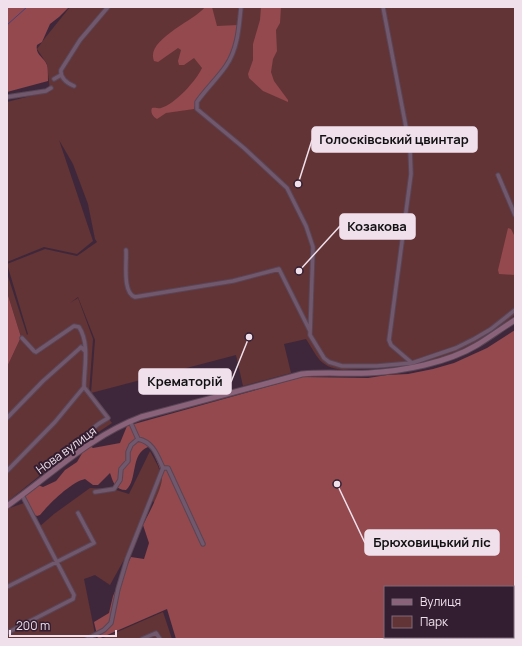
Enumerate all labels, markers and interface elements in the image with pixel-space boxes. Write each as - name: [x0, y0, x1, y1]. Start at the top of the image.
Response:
- callout: Голосківський цвинтар: [312, 127, 477, 152]
- text: Голосківський цвинтар: [319, 130, 469, 148]
- callout: Козакова: [340, 214, 415, 239]
- text: Козакова: [347, 217, 407, 235]
- callout: Крематорій: [139, 369, 231, 394]
- text: Крематорій: [147, 372, 223, 390]
- street label: Нова вулиця: [32, 422, 100, 478]
- callout: Брюховицький ліс: [365, 530, 499, 555]
- text: Брюховицький ліс: [373, 533, 491, 551]
- legend: [384, 586, 514, 638]
- text: Вулиця: [420, 593, 461, 610]
- scale bar: [10, 612, 116, 638]
- text: Парк: [420, 613, 449, 630]
- text: 200 m: [16, 617, 50, 634]

